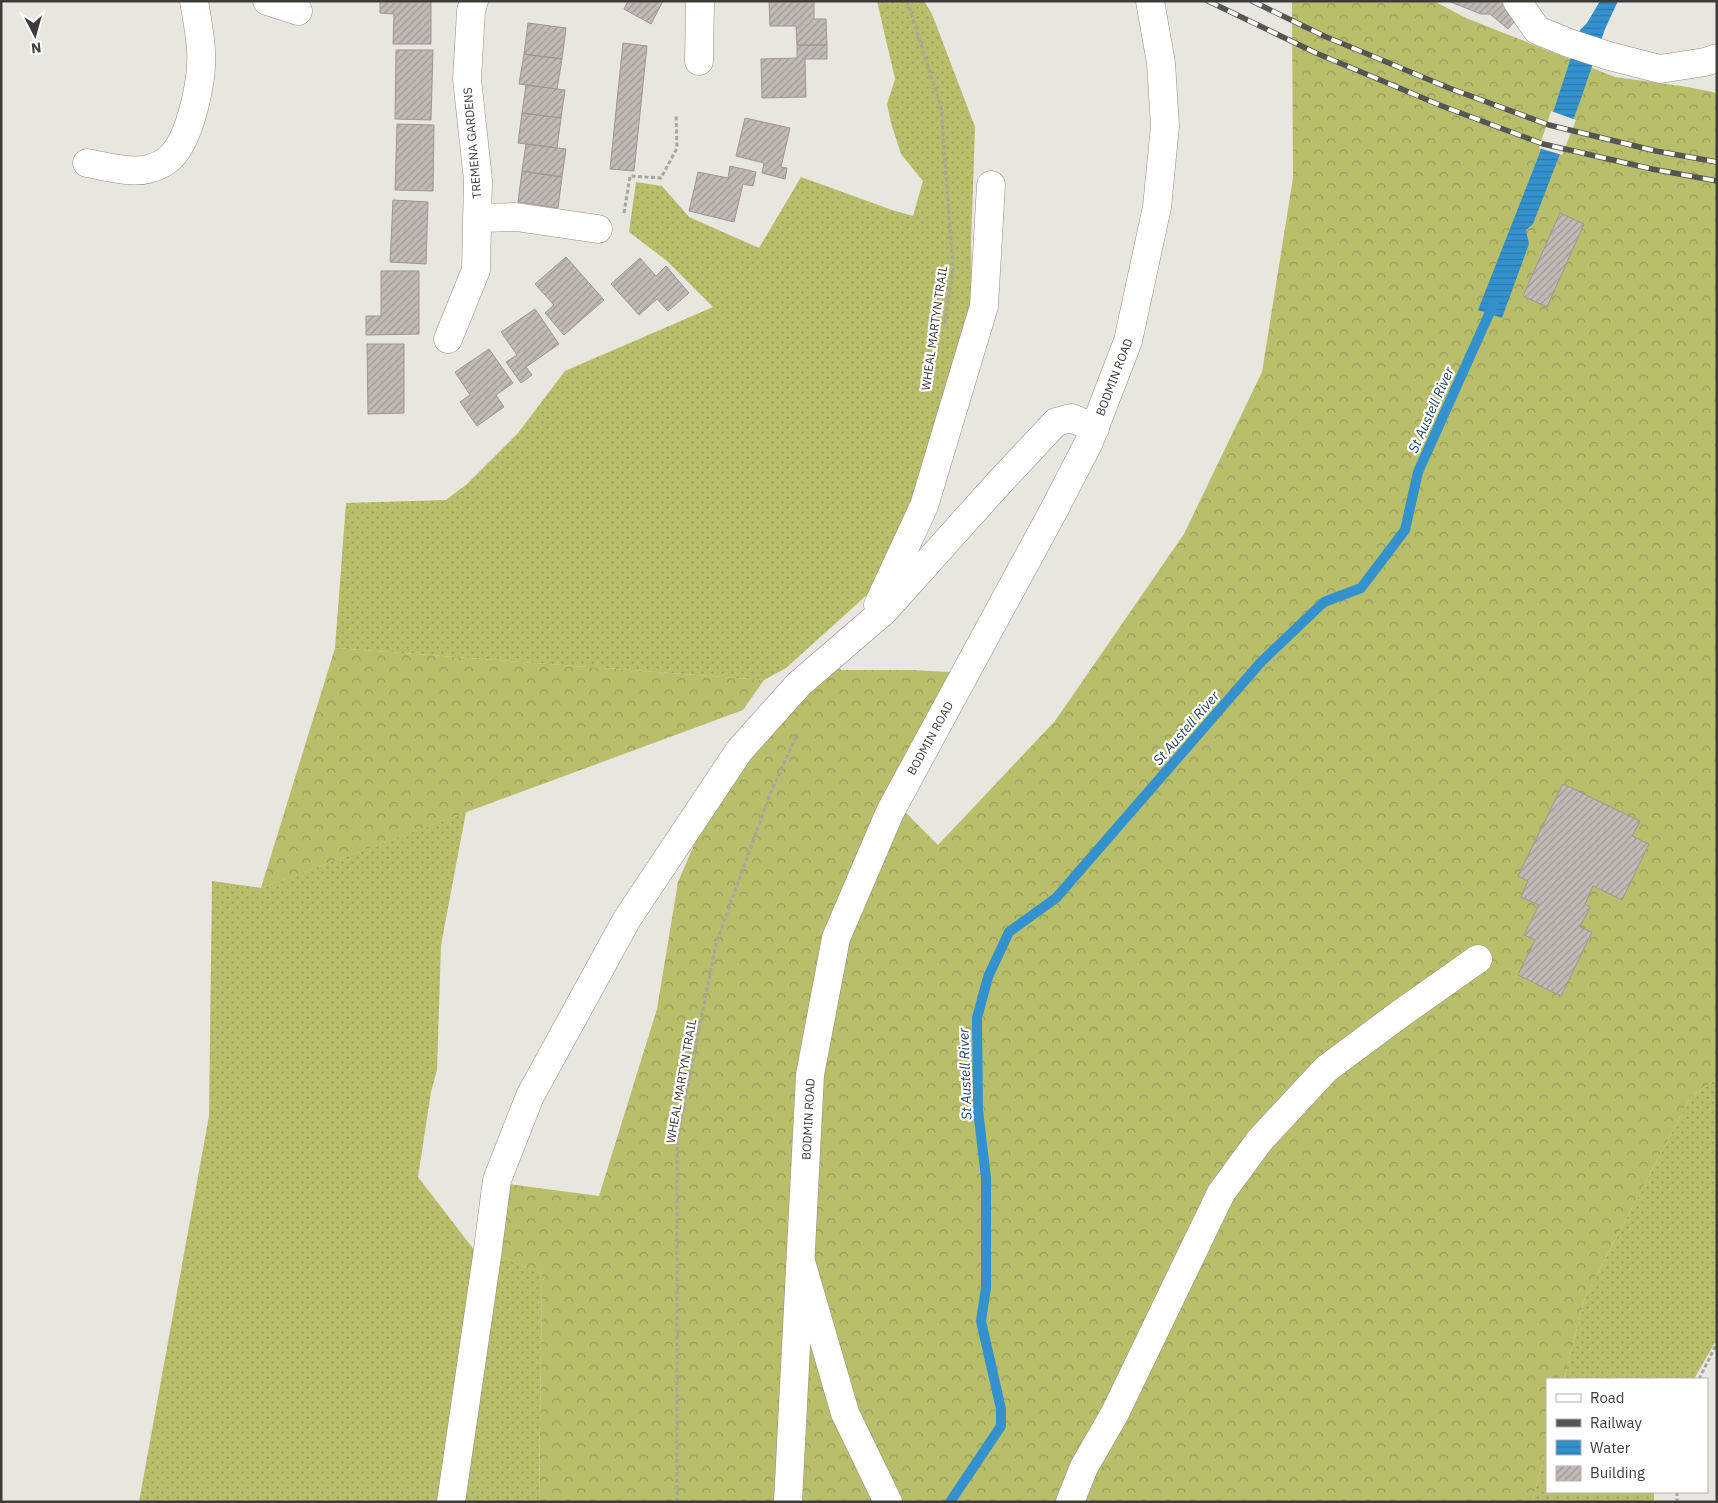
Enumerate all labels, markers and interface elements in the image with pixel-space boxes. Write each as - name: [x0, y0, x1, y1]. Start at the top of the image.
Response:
- north arrow: [10, 10, 60, 60]
- text: N: [30, 38, 42, 57]
- street label: TREMENA GARDENS: [460, 87, 484, 199]
- street label: WHEAL MARTYN TRAIL: [918, 265, 950, 391]
- street label: BODMIN ROAD: [1092, 336, 1136, 418]
- water label: St Austell River: [1404, 363, 1458, 456]
- water label: St Austell River: [1149, 687, 1224, 769]
- street label: BODMIN ROAD: [904, 699, 956, 777]
- street label: WHEAL MARTYN TRAIL: [663, 1018, 699, 1144]
- water label: St Austell River: [954, 1027, 976, 1120]
- street label: BODMIN ROAD: [798, 1078, 818, 1160]
- legend: [1546, 1378, 1708, 1493]
- text: Road: [1590, 1388, 1625, 1407]
- text: Railway: [1590, 1413, 1643, 1432]
- text: Water: [1590, 1438, 1631, 1457]
- text: Building: [1590, 1463, 1645, 1482]

